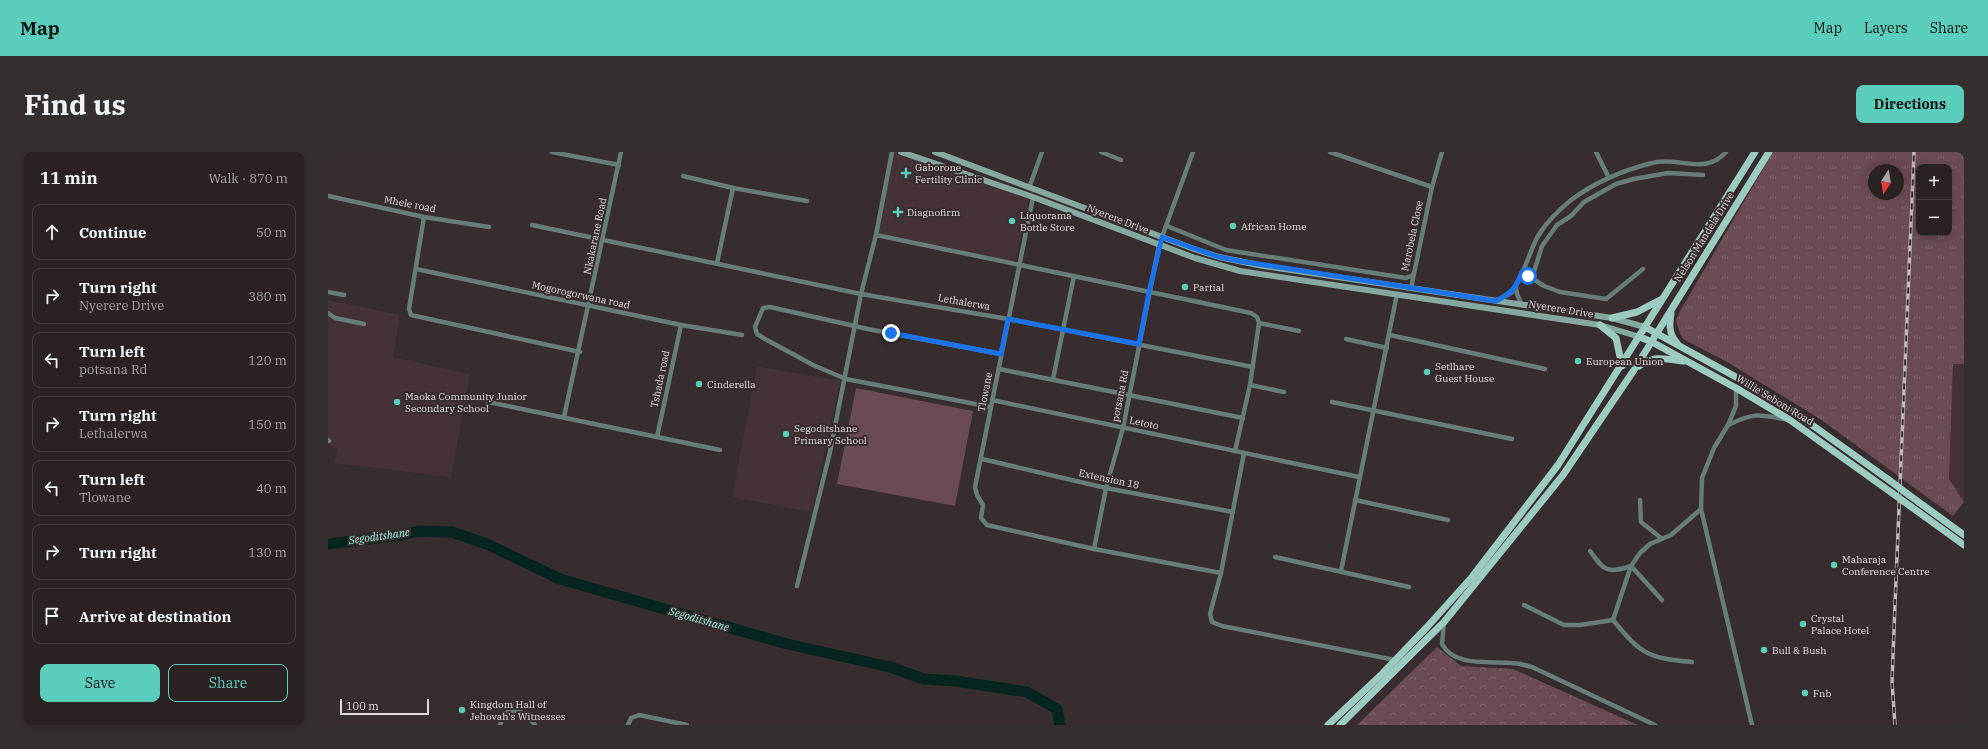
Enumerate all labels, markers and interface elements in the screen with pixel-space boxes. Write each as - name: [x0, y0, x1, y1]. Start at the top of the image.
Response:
- text: Map: [20, 16, 60, 40]
- text: Map: [1814, 19, 1842, 37]
- text: Layers: [1864, 19, 1908, 37]
- text: Share: [1930, 19, 1968, 37]
- button: Directions: [1856, 85, 1964, 123]
- text: Find us: [24, 86, 126, 123]
- place label: Gaborone Fertility Clinic: [915, 161, 982, 186]
- north arrow: [1868, 164, 1904, 200]
- map controls: [1916, 164, 1952, 236]
- button: +: [1916, 164, 1952, 200]
- text: 11 min: [40, 167, 98, 189]
- marker: Gaborone Fertility Clinic: [900, 167, 912, 179]
- text: Walk · 870 m: [209, 170, 288, 187]
- street label: Nelson Mandela Drive: [1671, 190, 1737, 284]
- street label: Mhele road: [383, 193, 437, 215]
- street label: Nkakarane Road: [581, 196, 609, 276]
- street label: Marobela Close: [1398, 200, 1426, 272]
- button: −: [1916, 200, 1952, 236]
- street label: Nyerere Drive: [1085, 201, 1151, 237]
- marker: Diagnofirm: [892, 206, 904, 218]
- place label: Diagnofirm: [907, 206, 961, 219]
- place label: Liquorama Bottle Store: [1020, 209, 1075, 234]
- marker: Liquorama Bottle Store: [1007, 216, 1017, 226]
- place label: African Home: [1241, 220, 1307, 233]
- icon: ahead: [41, 221, 63, 243]
- marker: African Home: [1228, 221, 1238, 231]
- text: Continue: [79, 223, 146, 242]
- text: 50 m: [256, 224, 287, 241]
- route start: [1519, 267, 1537, 285]
- text: Turn right: [79, 278, 157, 297]
- street label: Mogorogorwana road: [531, 278, 631, 312]
- place label: Partial: [1193, 281, 1224, 294]
- marker: Partial: [1180, 282, 1190, 292]
- icon: right: [41, 285, 63, 307]
- text: 380 m: [248, 288, 287, 305]
- street label: Lethalerwa: [937, 291, 992, 313]
- text: Nyerere Drive: [79, 297, 164, 314]
- street label: Nyerere Drive: [1528, 297, 1594, 321]
- route end: [882, 324, 900, 342]
- text: Turn left: [79, 342, 145, 361]
- icon: left: [41, 349, 63, 371]
- street label: Tshada road: [648, 349, 672, 409]
- text: 120 m: [248, 352, 287, 369]
- place label: European Union: [1586, 355, 1664, 368]
- marker: European Union: [1573, 356, 1583, 366]
- place label: Setlhare Guest House: [1435, 360, 1494, 385]
- text: potsana Rd: [79, 361, 147, 378]
- marker: Setlhare Guest House: [1422, 367, 1432, 377]
- street label: potsana Rd: [1109, 369, 1131, 423]
- street label: Tlowane: [975, 371, 995, 413]
- street label: Willie Seboni Road: [1734, 372, 1816, 428]
- place label: Cinderella: [707, 378, 756, 391]
- marker: Cinderella: [694, 379, 704, 389]
- place label: Maoka Community Junior Secondary School: [405, 390, 527, 415]
- marker: Maoka Community Junior Secondary School: [392, 397, 402, 407]
- text: Turn right: [79, 406, 157, 425]
- icon: right: [41, 413, 63, 435]
- street label: Letoto: [1128, 414, 1160, 433]
- text: 150 m: [248, 416, 287, 433]
- place label: Segoditshane Primary School: [794, 422, 867, 447]
- text: Lethalerwa: [79, 425, 148, 442]
- marker: Segoditshane Primary School: [781, 429, 791, 439]
- street label: Extension 18: [1077, 466, 1141, 492]
- text: Turn left: [79, 470, 145, 489]
- icon: left: [41, 477, 63, 499]
- text: 40 m: [256, 480, 287, 497]
- text: Tlowane: [79, 489, 131, 506]
- water label: Segoditshane: [346, 525, 411, 547]
- icon: right: [41, 541, 63, 563]
- text: Turn right: [79, 543, 157, 562]
- text: 130 m: [248, 544, 287, 561]
- place label: Maharaja Conference Centre: [1842, 553, 1930, 578]
- marker: Maharaja Conference Centre: [1829, 560, 1839, 570]
- water label: Segoditshane: [666, 603, 731, 634]
- icon: arrive: [41, 605, 63, 627]
- text: Arrive at destination: [79, 607, 231, 626]
- place label: Crystal Palace Hotel: [1811, 612, 1869, 637]
- marker: Crystal Palace Hotel: [1798, 619, 1808, 629]
- place label: Bull & Bush: [1772, 644, 1826, 657]
- marker: Bull & Bush: [1759, 645, 1769, 655]
- button: Save: [40, 664, 160, 702]
- button: Share: [168, 664, 288, 702]
- place label: Fnb: [1813, 687, 1831, 700]
- marker: Fnb: [1800, 688, 1810, 698]
- scale bar: [340, 697, 429, 716]
- place label: Kingdom Hall of Jehovah's Witnesses: [470, 698, 566, 723]
- text: 100 m: [346, 699, 379, 713]
- marker: Kingdom Hall of Jehovah's Witnesses: [457, 705, 467, 715]

